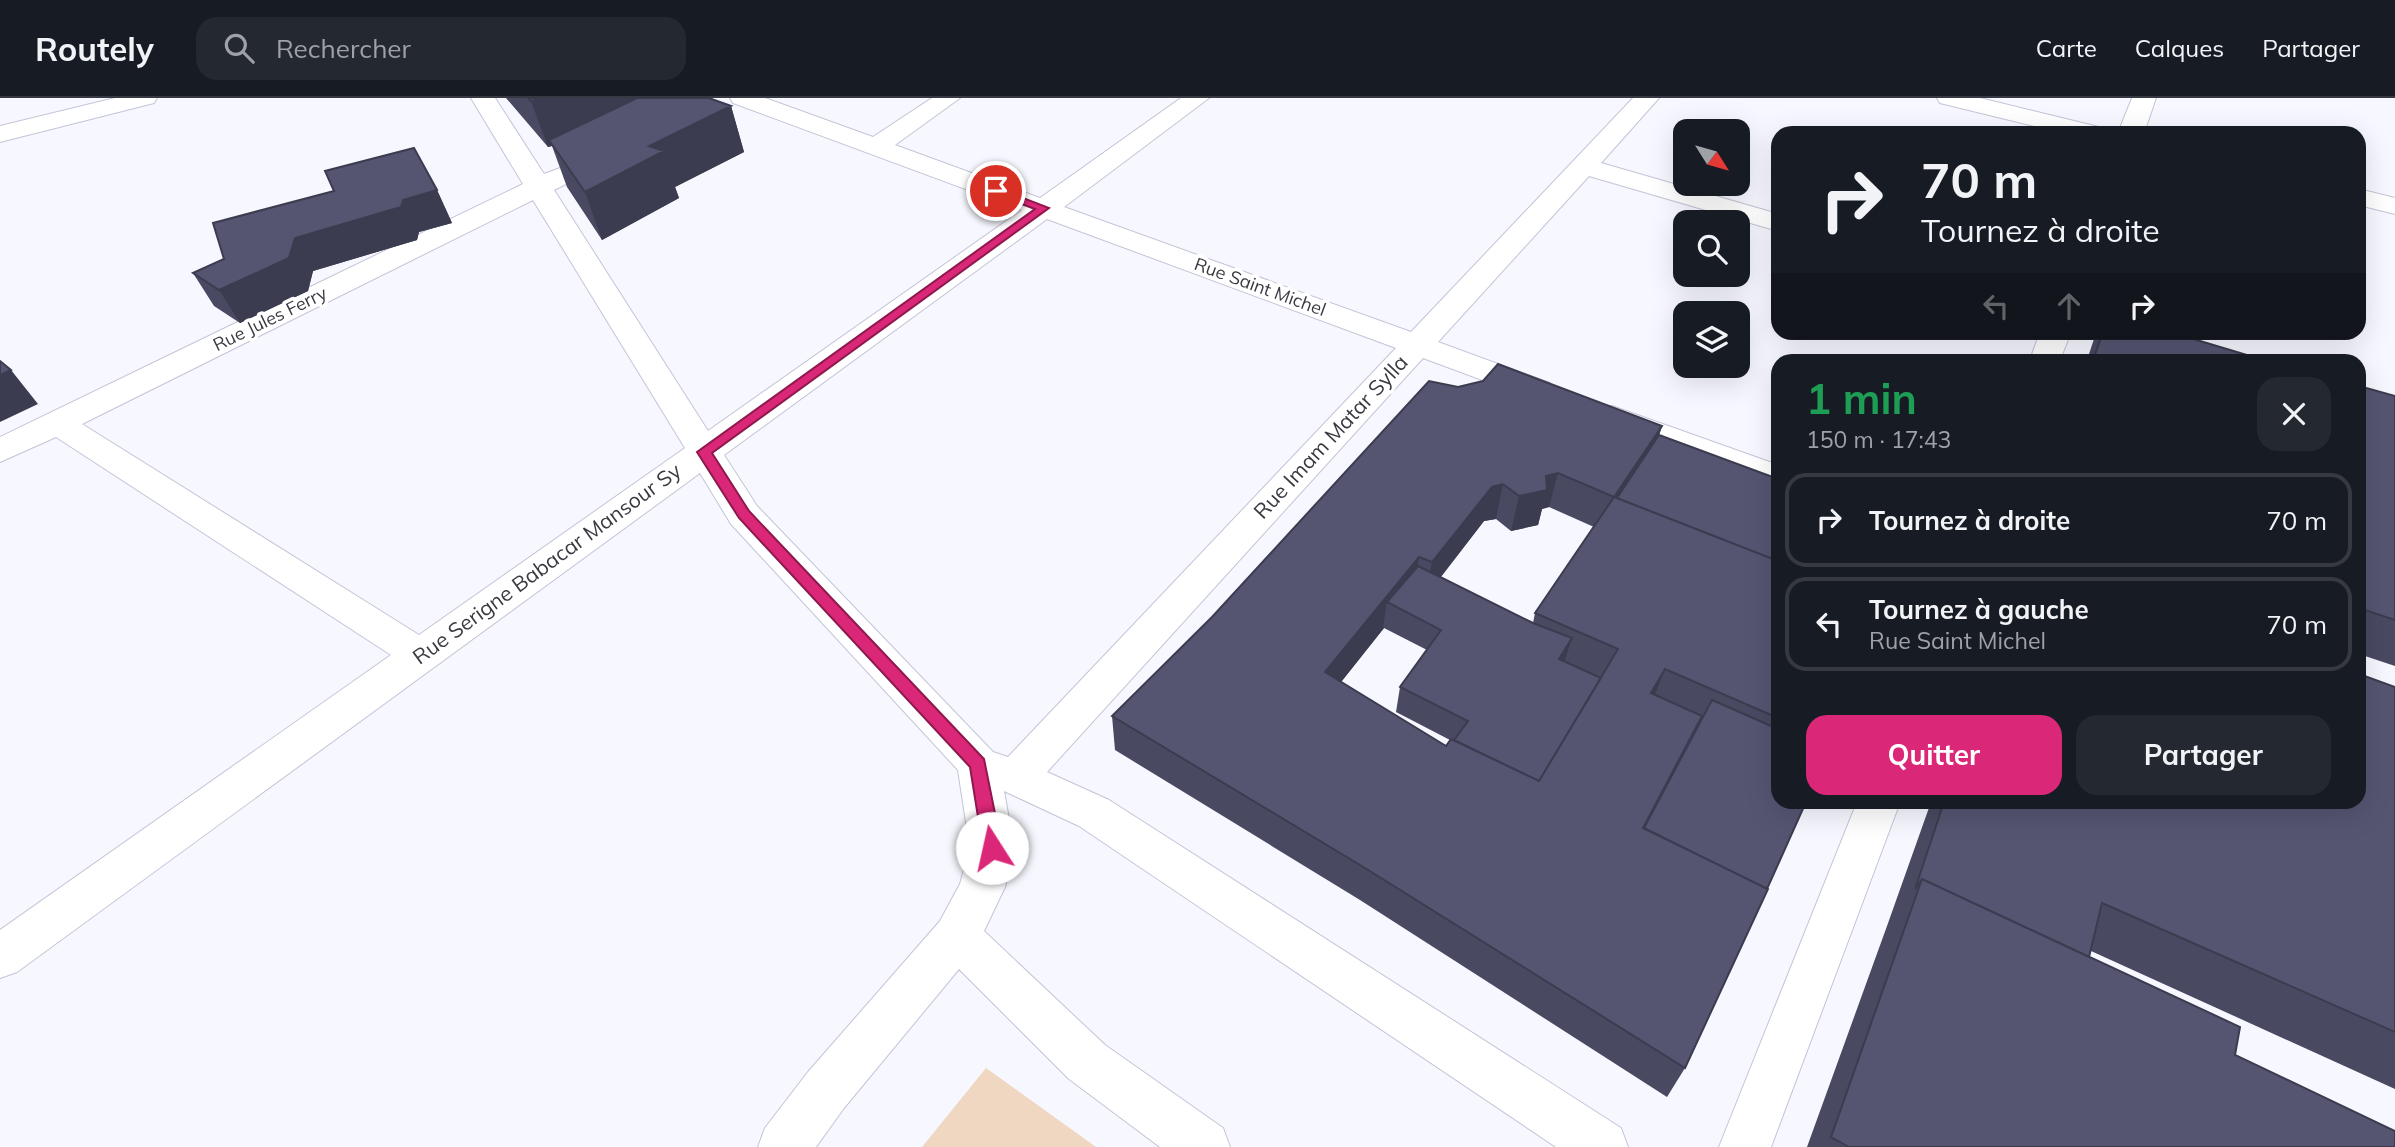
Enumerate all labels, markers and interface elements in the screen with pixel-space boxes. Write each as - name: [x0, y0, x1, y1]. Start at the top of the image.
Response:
- search box: [196, 17, 686, 80]
- text: Routely: [35, 28, 154, 69]
- icon: search: [220, 29, 258, 67]
- text: Rechercher: [276, 32, 411, 65]
- text: Carte: [2036, 33, 2097, 63]
- text: Calques: [2135, 33, 2224, 63]
- text: Partager: [2262, 33, 2360, 63]
- north arrow: [1673, 119, 1750, 196]
- map controls: [1673, 119, 1750, 378]
- text: 70 m: [1921, 149, 2037, 210]
- icon: right: [1806, 154, 1897, 245]
- pin: [966, 161, 1026, 221]
- icon: arrive: [977, 172, 1015, 210]
- button: search: [1673, 210, 1750, 287]
- text: Tournez à droite: [1921, 210, 2160, 250]
- street label: Rue Saint Michel: [1191, 252, 1329, 321]
- street label: Rue Jules Ferry: [209, 281, 331, 356]
- icon: left: [1977, 287, 2015, 325]
- icon: ahead: [2050, 287, 2088, 325]
- icon: right: [2123, 287, 2161, 325]
- button: layers: [1673, 301, 1750, 378]
- street label: Rue Imam Matar Sylla: [1248, 349, 1413, 524]
- text: 1 min: [1806, 372, 1917, 425]
- button: close: [2257, 377, 2331, 451]
- text: 150 m · 17:43: [1806, 425, 1951, 454]
- street label: Rue Serigne Babacar Mansour Sy: [407, 457, 686, 669]
- icon: right: [1810, 501, 1848, 539]
- text: Tournez à droite: [1869, 504, 2070, 537]
- text: 70 m: [2266, 504, 2327, 537]
- text: Tournez à gauche: [1869, 593, 2089, 626]
- icon: left: [1810, 605, 1848, 643]
- text: 70 m: [2266, 608, 2327, 641]
- text: Rue Saint Michel: [1869, 626, 2046, 655]
- button: Quitter: [1806, 715, 2062, 795]
- button: Partager: [2076, 715, 2331, 795]
- position arrow: [955, 811, 1029, 885]

